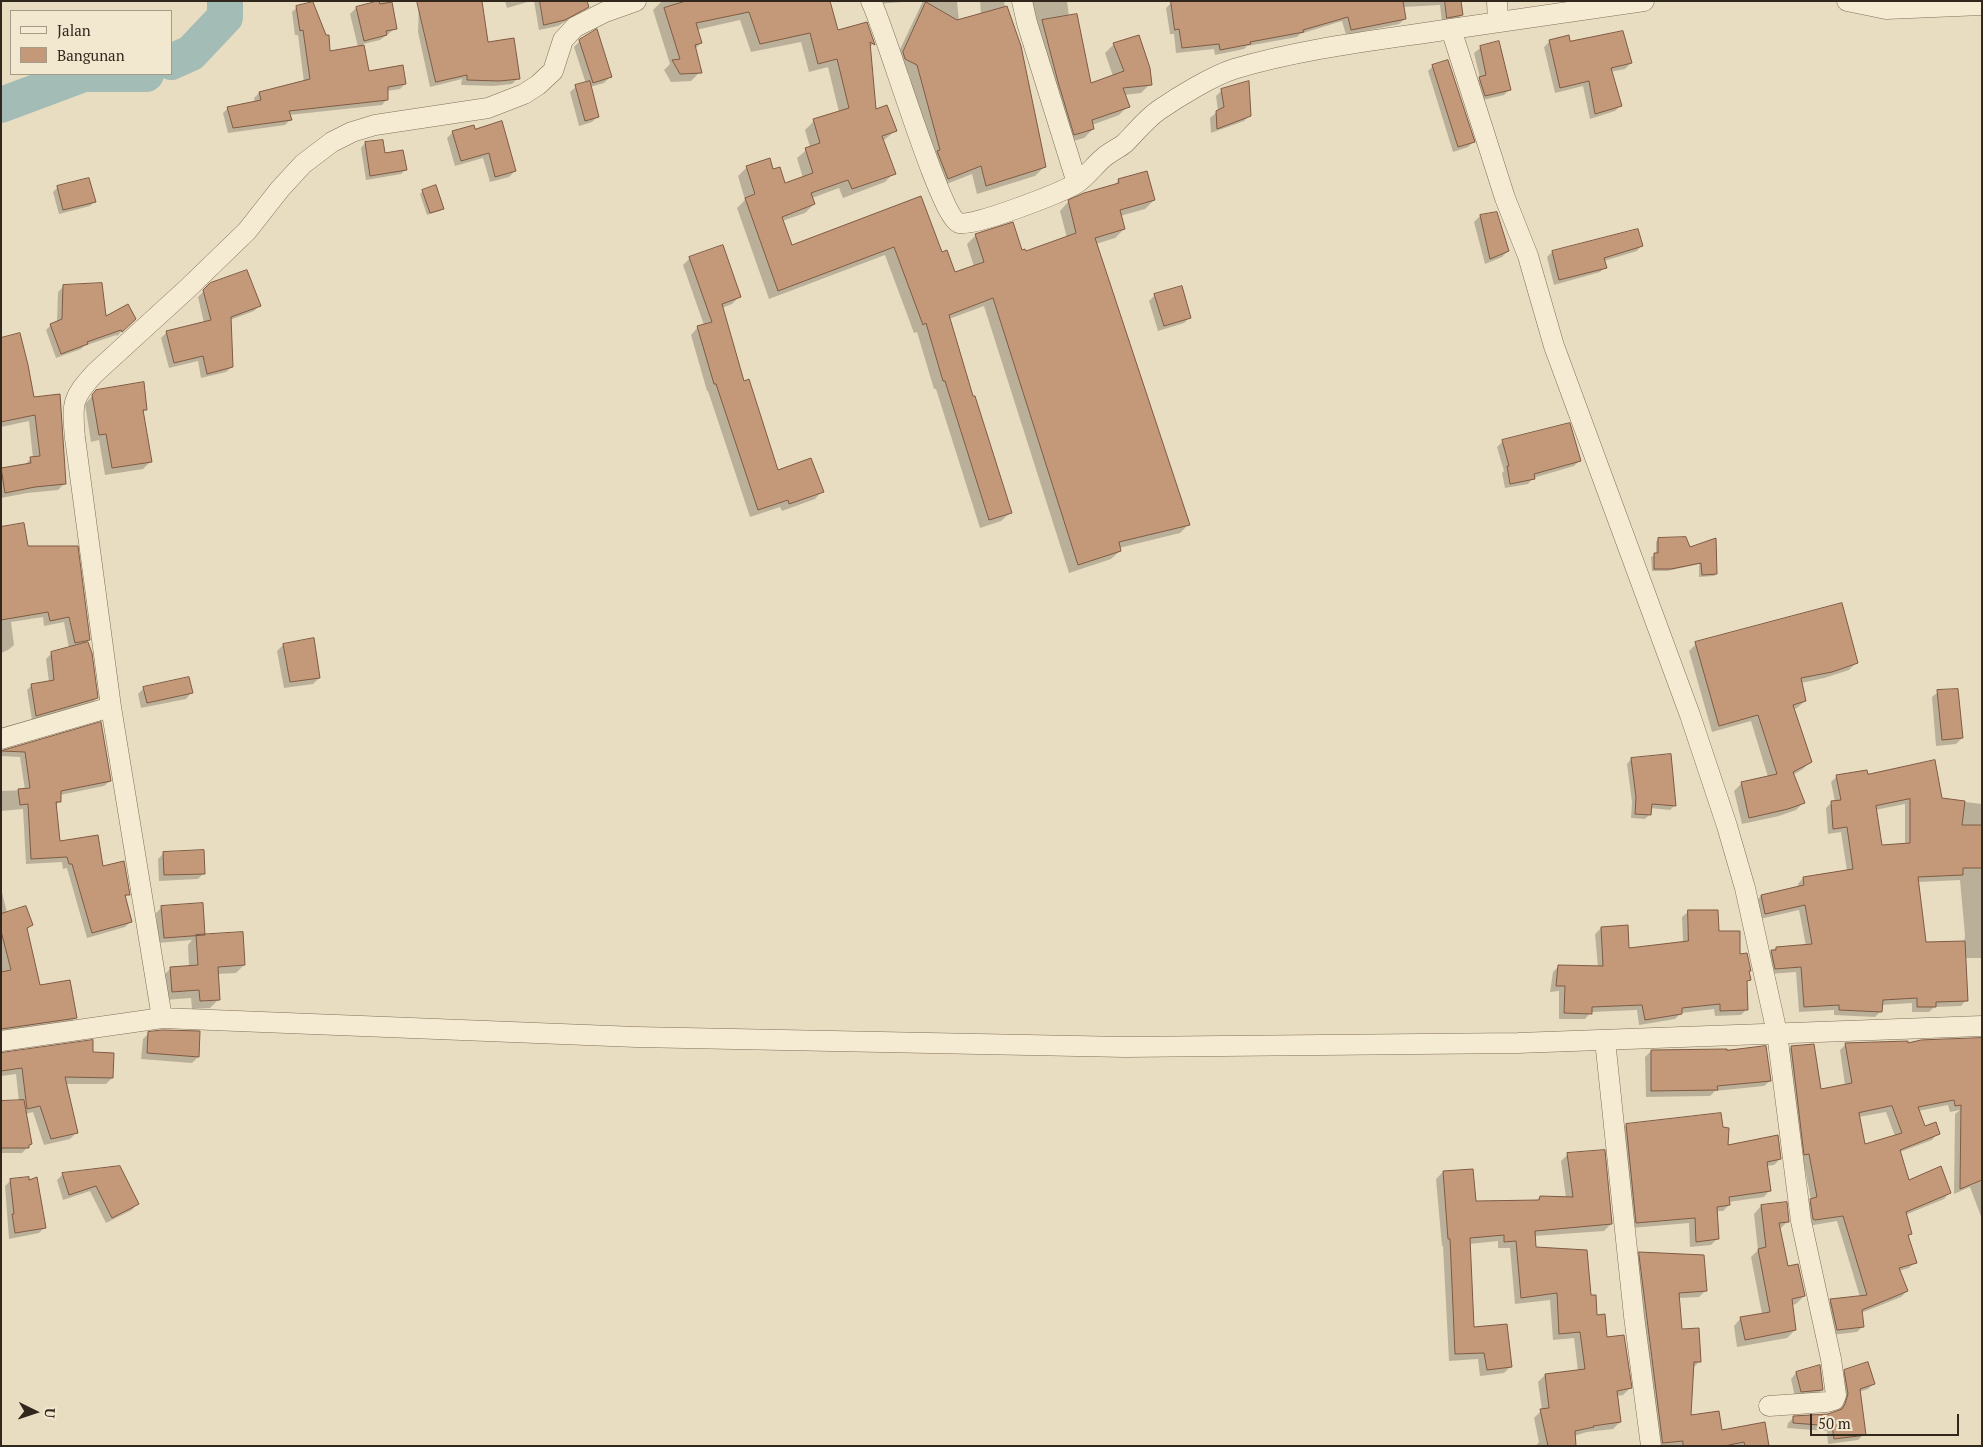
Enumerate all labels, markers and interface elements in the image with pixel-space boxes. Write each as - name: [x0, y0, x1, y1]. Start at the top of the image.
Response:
- legend: [10, 10, 172, 75]
- text: Jalan: [57, 20, 91, 40]
- text: Bangunan: [57, 45, 125, 65]
- north arrow: [10, 1387, 60, 1437]
- scale bar: [1813, 1404, 1962, 1436]
- text: U: [41, 1407, 60, 1419]
- text: 50 m: [1818, 1413, 1851, 1433]

